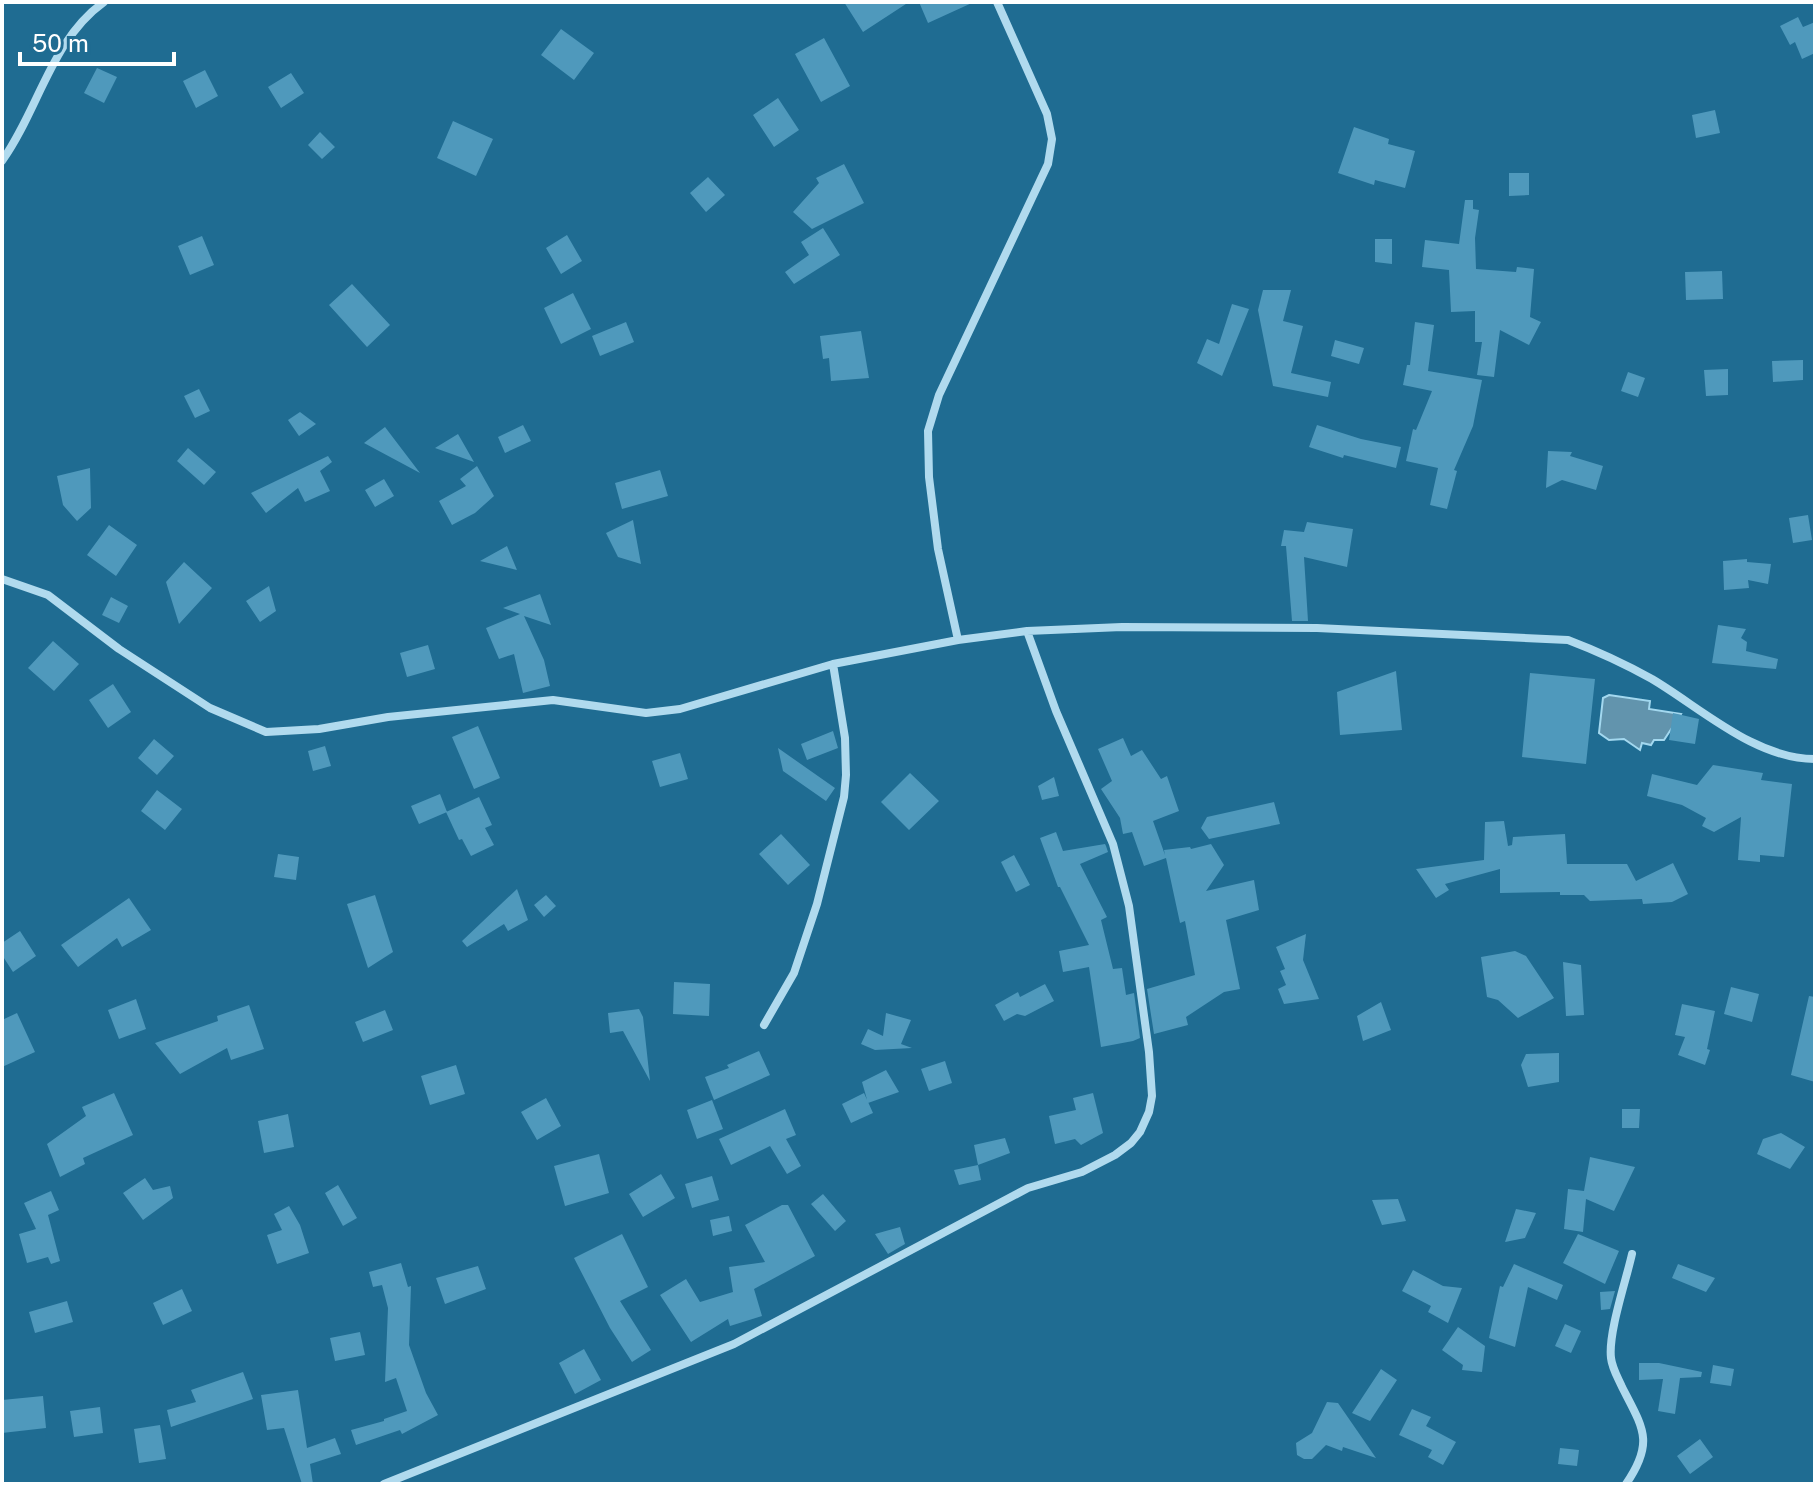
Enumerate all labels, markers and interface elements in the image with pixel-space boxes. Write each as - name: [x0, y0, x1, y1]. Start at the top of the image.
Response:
- scale bar: [20, 16, 174, 66]
- text: 50 m: [32, 29, 89, 57]

